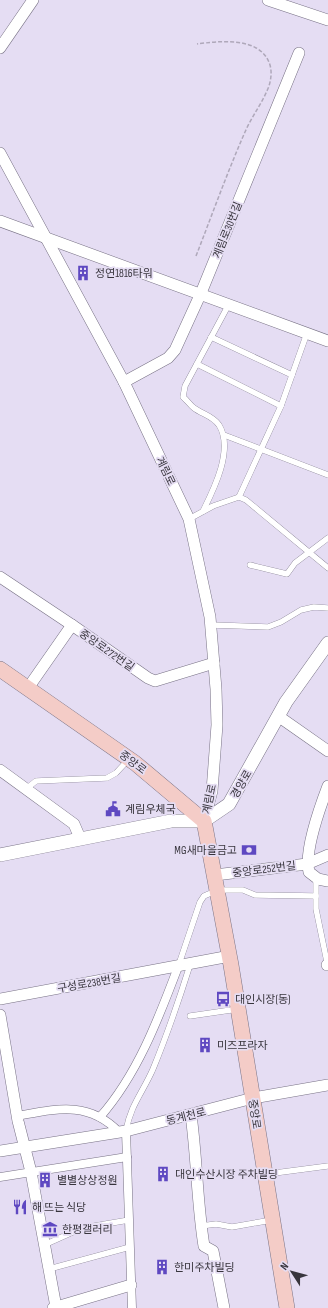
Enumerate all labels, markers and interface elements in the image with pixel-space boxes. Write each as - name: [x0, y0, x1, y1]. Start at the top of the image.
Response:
- street label: 계림로30번길: [210, 200, 245, 260]
- building icon: 정연1816타워: [74, 264, 92, 282]
- place label: 정연1816타워: [95, 267, 153, 280]
- street label: 계림로: [153, 455, 178, 488]
- street label: 중앙로272번길: [77, 627, 137, 674]
- street label: 중앙로: [117, 748, 149, 777]
- street label: 경양로: [228, 768, 255, 801]
- street label: 계림로: [200, 783, 219, 815]
- public building icon: 계림우체국: [104, 800, 122, 818]
- place label: 계림우체국: [125, 803, 176, 816]
- bank icon: MG새마을금고: [240, 841, 258, 859]
- place label: MG새마을금고: [174, 844, 237, 857]
- street label: 중앙로252번길: [231, 859, 297, 880]
- street label: 구성로238번길: [56, 971, 122, 996]
- bus stop icon: 대인시장(동): [214, 990, 232, 1008]
- place label: 대인시장(동): [235, 993, 290, 1006]
- building icon: 미즈프라자: [196, 1036, 214, 1054]
- place label: 미즈프라자: [217, 1039, 268, 1052]
- street label: 중앙로: [246, 1098, 263, 1130]
- street label: 동계천로: [165, 1105, 207, 1128]
- building icon: 대인수산시장 주차빌딩: [154, 1165, 172, 1183]
- place label: 대인수산시장 주차빌딩: [175, 1168, 278, 1181]
- building icon: 별별상상정원: [36, 1171, 54, 1189]
- place label: 별별상상정원: [57, 1174, 118, 1187]
- restaurant icon: 해 뜨는 식당: [11, 1198, 29, 1216]
- place label: 해 뜨는 식당: [32, 1201, 86, 1214]
- museum icon: 한평갤러리: [41, 1220, 59, 1238]
- place label: 한평갤러리: [62, 1223, 113, 1236]
- north arrow: [272, 1252, 312, 1292]
- building icon: 한미주차빌딩: [153, 1258, 171, 1276]
- text: N: [277, 1260, 291, 1273]
- place label: 한미주차빌딩: [174, 1261, 235, 1274]

